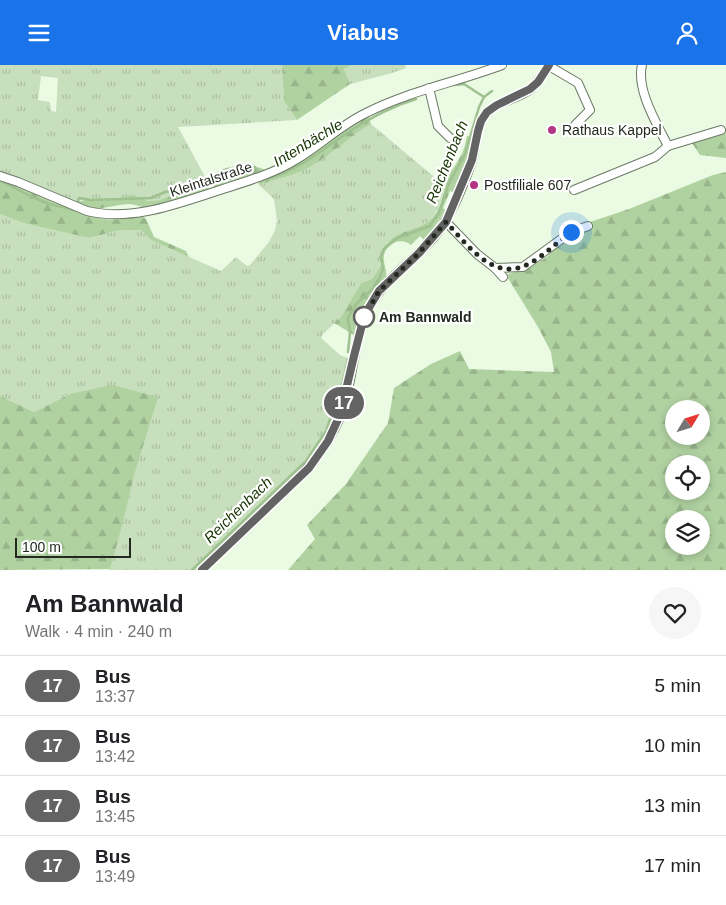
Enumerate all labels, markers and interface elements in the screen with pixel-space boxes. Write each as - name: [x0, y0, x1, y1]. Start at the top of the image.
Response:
- icon: menu: [25, 19, 53, 47]
- icon: person: [673, 19, 701, 47]
- text: Viabus: [327, 20, 399, 45]
- water label: Intenbächle: [270, 115, 345, 170]
- water label: Reichenbach: [422, 118, 471, 206]
- place label: Rathaus Kappel: [562, 122, 662, 138]
- marker: Rathaus Kappel: [546, 124, 558, 136]
- street label: Kleintalstraße: [168, 158, 254, 200]
- place label: Postfiliale 607: [484, 177, 571, 193]
- marker: Postfiliale 607: [468, 179, 480, 191]
- your location: [559, 220, 584, 245]
- marker: Am Bannwald: [353, 306, 375, 328]
- place label: Am Bannwald: [379, 309, 472, 325]
- line badge: 17: [322, 387, 366, 419]
- text: 17: [334, 393, 354, 413]
- north arrow: [665, 400, 710, 445]
- map controls: [665, 400, 710, 555]
- button: locate: [665, 455, 710, 500]
- water label: Reichenbach: [200, 473, 275, 546]
- button: layers: [665, 510, 710, 555]
- scale bar: [15, 535, 131, 558]
- text: 100 m: [22, 539, 61, 555]
- button: heart: [649, 587, 701, 639]
- text: Am Bannwald: [25, 590, 184, 617]
- text: Walk · 4 min · 240 m: [25, 623, 172, 640]
- text: Bus: [95, 666, 131, 687]
- text: 5 min: [655, 675, 701, 696]
- text: 17: [42, 676, 63, 696]
- text: 13:37: [95, 688, 135, 705]
- text: Bus: [95, 726, 131, 747]
- text: 10 min: [644, 735, 701, 756]
- text: 17: [42, 736, 63, 756]
- text: 13:42: [95, 748, 135, 765]
- text: Bus: [95, 786, 131, 807]
- text: 13 min: [644, 795, 701, 816]
- text: 17: [42, 796, 63, 816]
- text: 13:45: [95, 808, 135, 825]
- text: Bus: [95, 846, 131, 867]
- text: 17 min: [644, 855, 701, 876]
- text: 17: [42, 856, 63, 876]
- text: 13:49: [95, 868, 135, 885]

